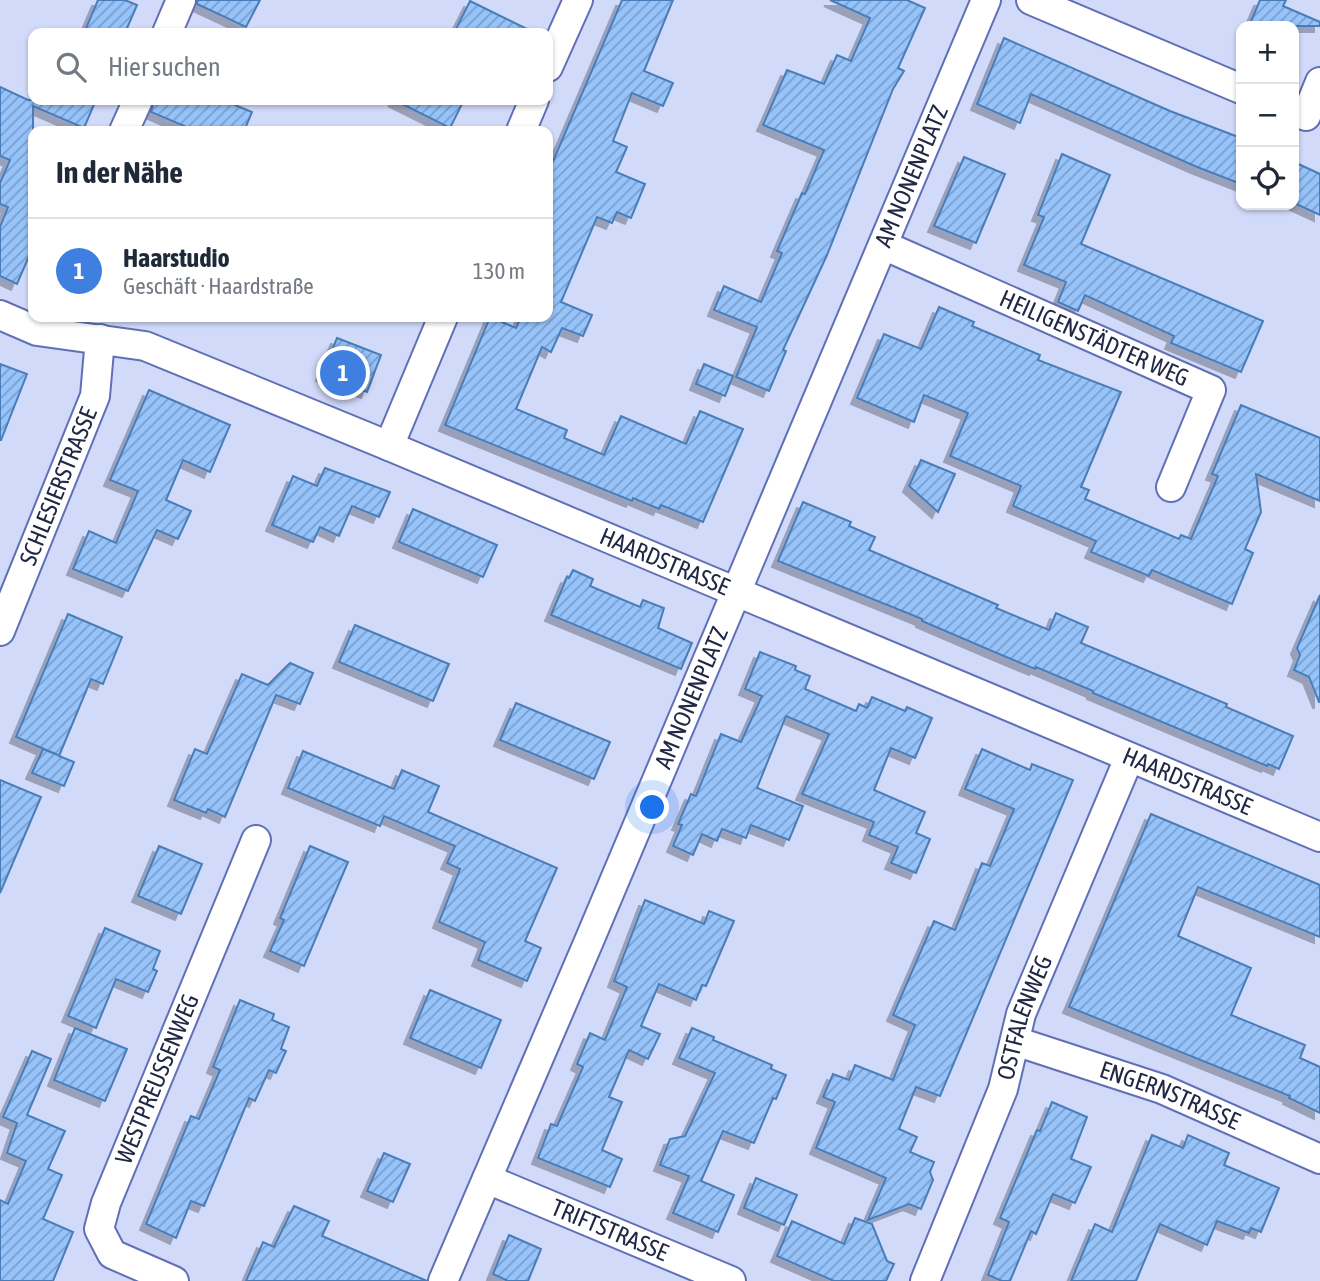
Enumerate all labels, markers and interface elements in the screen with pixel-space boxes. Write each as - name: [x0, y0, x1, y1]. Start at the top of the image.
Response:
- map controls: [1236, 21, 1299, 210]
- button: +: [1236, 21, 1299, 84]
- search box: [28, 28, 553, 105]
- icon: search: [52, 48, 90, 86]
- text: Hier suchen: [108, 52, 221, 82]
- button: −: [1236, 84, 1299, 147]
- street label: AM NONENPLATZ: [869, 101, 953, 251]
- button: locate: [1236, 147, 1299, 210]
- text: In der Nähe: [56, 155, 183, 189]
- text: Haarstudio: [123, 243, 230, 273]
- text: 1: [74, 258, 84, 284]
- text: 130 m: [473, 258, 525, 284]
- text: Geschäft · Haardstraße: [123, 273, 314, 299]
- street label: HEILIGENSTÄDTER WEG: [996, 284, 1193, 391]
- pin: 1: [320, 347, 366, 399]
- street label: SCHLESIERSTRASSE: [14, 403, 102, 569]
- street label: HAARDSTRASSE: [596, 522, 734, 600]
- street label: AM NONENPLATZ: [649, 623, 733, 772]
- street label: HAARDSTRASSE: [1119, 742, 1256, 820]
- your location: [635, 790, 669, 824]
- street label: OSTFALENWEG: [992, 951, 1057, 1082]
- street label: WESTPREUSSENWEG: [110, 990, 204, 1168]
- street label: ENGERNSTRASSE: [1096, 1056, 1244, 1135]
- street label: TRIFTSTRASSE: [548, 1194, 672, 1266]

